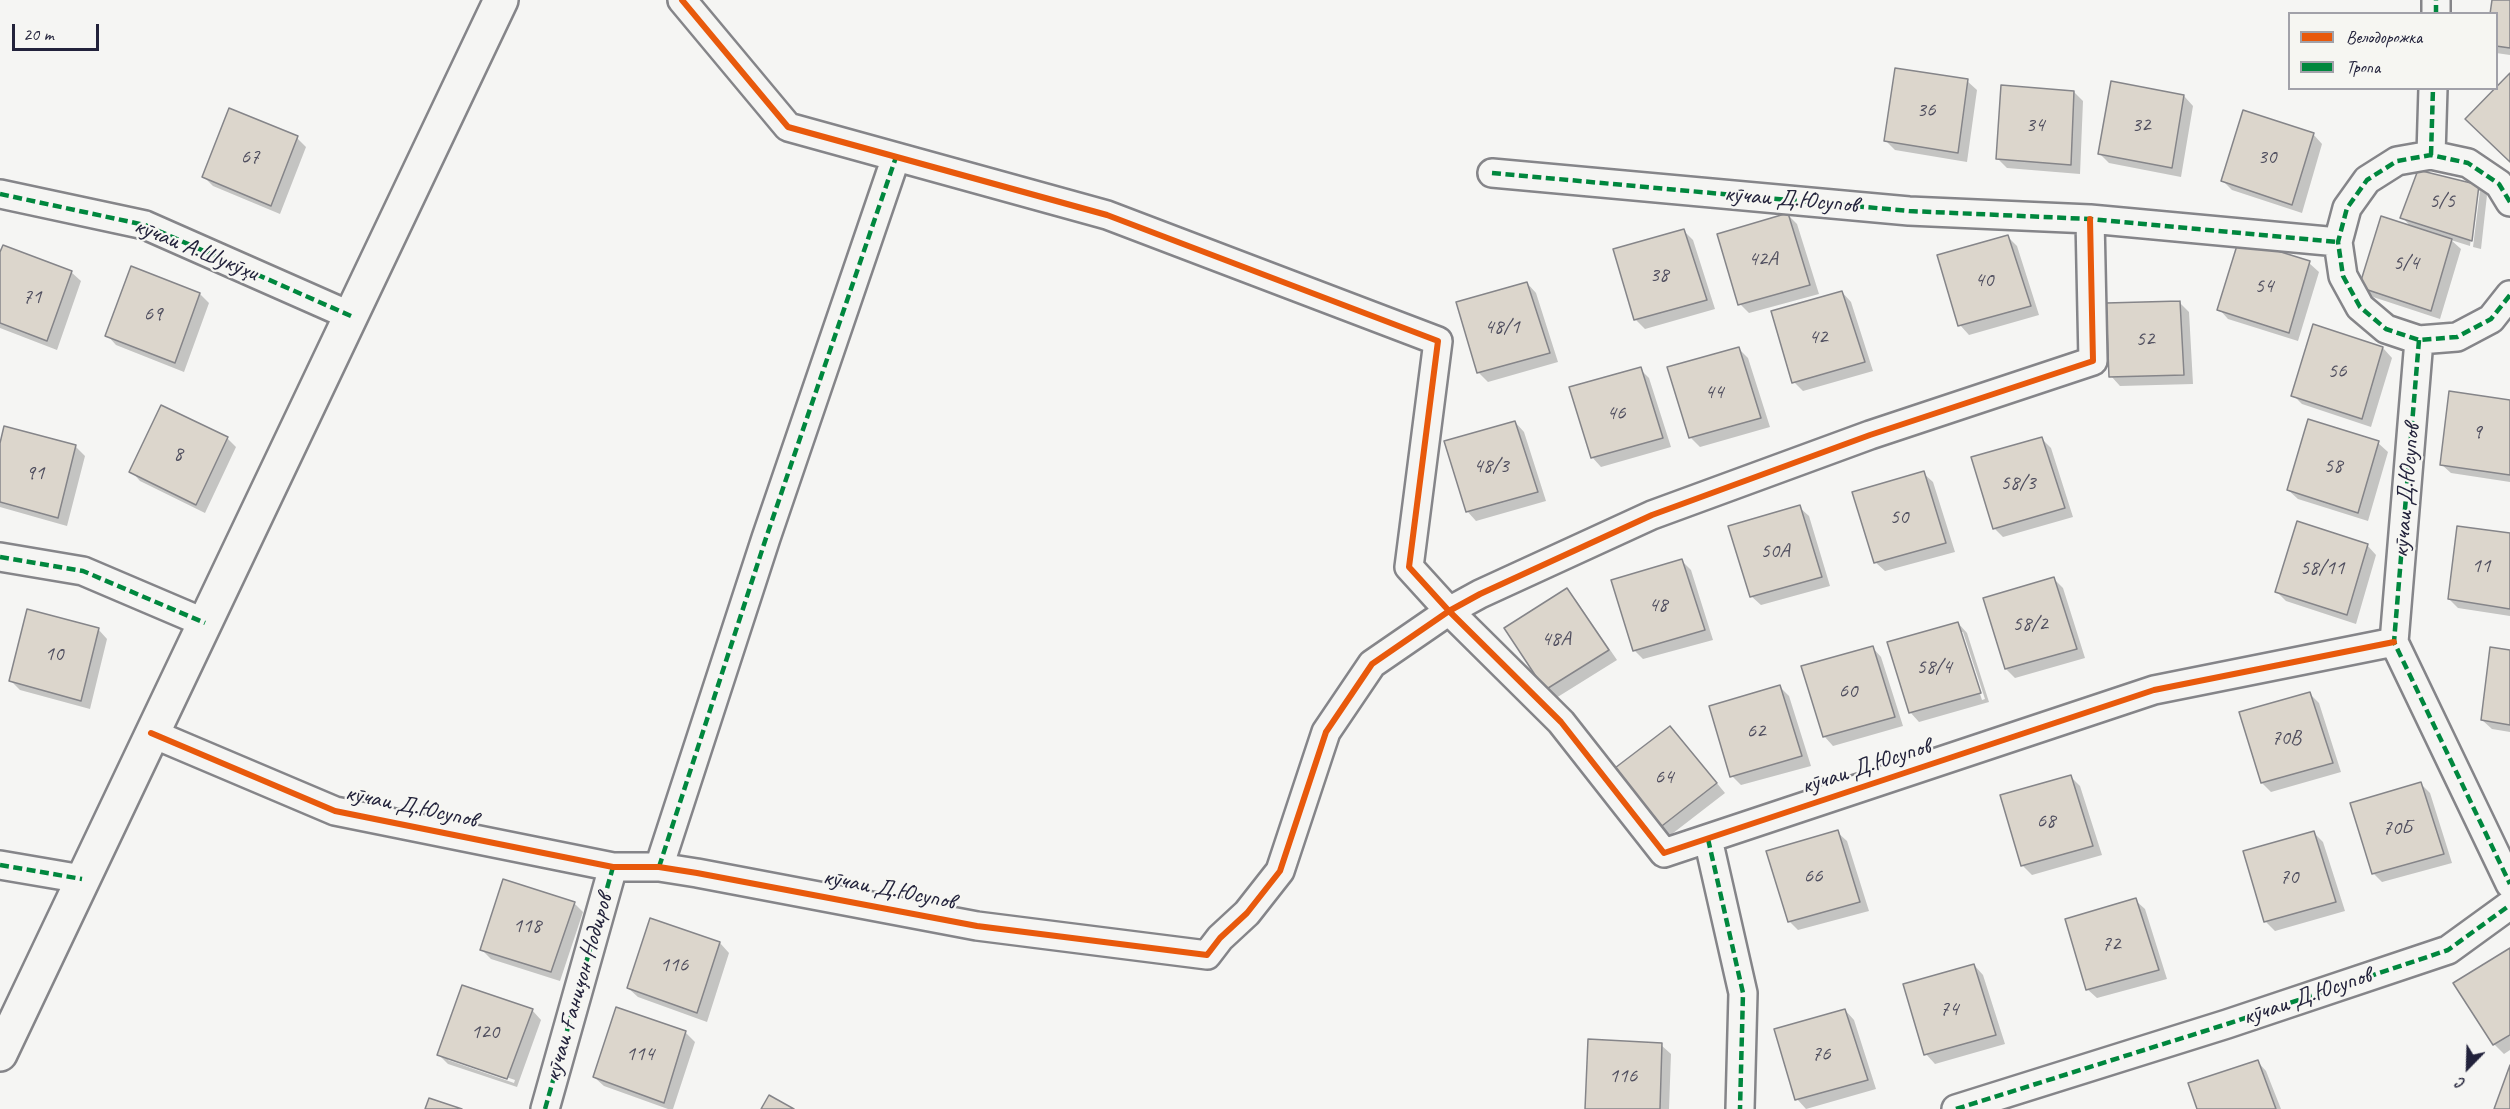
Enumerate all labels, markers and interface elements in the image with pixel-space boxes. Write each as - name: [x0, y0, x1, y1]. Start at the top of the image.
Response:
- scale bar: [15, 12, 102, 50]
- legend: [2288, 12, 2498, 90]
- text: 20 m: [23, 23, 54, 45]
- text: Велодорожка: [2346, 26, 2422, 48]
- text: Тропа: [2346, 56, 2380, 78]
- house number: 36: [1917, 97, 1935, 123]
- house number: 34: [2026, 112, 2044, 138]
- house number: 32: [2132, 112, 2150, 138]
- house number: 67: [241, 144, 259, 170]
- house number: 30: [2258, 144, 2276, 170]
- street label: кӯчаи Д.Юсупов: [1723, 180, 1859, 220]
- house number: 5/5: [2429, 188, 2455, 214]
- street label: кӯчаи А.Шукӯҳи: [130, 212, 262, 288]
- house number: 42А: [1748, 246, 1778, 272]
- house number: 5/4: [2393, 250, 2419, 276]
- house number: 38: [1650, 262, 1668, 288]
- house number: 40: [1975, 267, 1993, 293]
- house number: 54: [2255, 273, 2273, 299]
- house number: 71: [23, 284, 41, 310]
- house number: 69: [144, 301, 162, 327]
- house number: 48/1: [1484, 314, 1520, 340]
- house number: 42: [1809, 324, 1827, 350]
- house number: 52: [2136, 326, 2154, 352]
- house number: 56: [2328, 358, 2346, 384]
- house number: 44: [1705, 379, 1723, 405]
- house number: 46: [1607, 400, 1625, 426]
- house number: 9: [2472, 419, 2482, 445]
- street label: кӯчаи Д.Юсупов: [2387, 423, 2427, 559]
- house number: 8: [173, 441, 183, 467]
- house number: 48/3: [1473, 453, 1509, 479]
- house number: 58: [2324, 453, 2342, 479]
- house number: 91: [26, 460, 44, 486]
- house number: 58/3: [2000, 470, 2036, 496]
- house number: 50: [1890, 504, 1908, 530]
- house number: 50А: [1760, 538, 1790, 564]
- house number: 11: [2472, 553, 2490, 579]
- house number: 58/11: [2300, 555, 2344, 581]
- house number: 48: [1649, 592, 1667, 618]
- house number: 58/2: [2012, 611, 2048, 637]
- house number: 48А: [1541, 626, 1571, 652]
- house number: 10: [45, 641, 63, 667]
- house number: 58/4: [1916, 654, 1952, 680]
- house number: 60: [1839, 678, 1857, 704]
- house number: 62: [1747, 718, 1765, 744]
- house number: 70В: [2271, 725, 2301, 751]
- street label: кӯчаи Д.Юсупов: [1798, 733, 1934, 801]
- house number: 64: [1655, 764, 1673, 790]
- street label: кӯчаи Д.Юсупов: [343, 779, 479, 835]
- house number: 68: [2037, 808, 2055, 834]
- house number: 70Б: [2382, 815, 2412, 841]
- street label: кӯчаи Д.Юсупов: [821, 863, 957, 917]
- house number: 66: [1804, 863, 1822, 889]
- house number: 70: [2280, 864, 2298, 890]
- street label: кӯчаи Ғаниҷон Нодиров: [539, 891, 619, 1085]
- house number: 118: [513, 913, 541, 939]
- house number: 72: [2102, 931, 2120, 957]
- house number: 116: [660, 952, 688, 978]
- street label: кӯчаи Д.Юсупов: [2239, 962, 2375, 1032]
- house number: 74: [1940, 996, 1958, 1022]
- house number: 120: [471, 1019, 499, 1045]
- north arrow: [2438, 1037, 2498, 1097]
- house number: 114: [626, 1041, 654, 1067]
- house number: 76: [1812, 1041, 1830, 1067]
- house number: 116: [1609, 1063, 1637, 1089]
- text: С: [2453, 1073, 2468, 1094]

